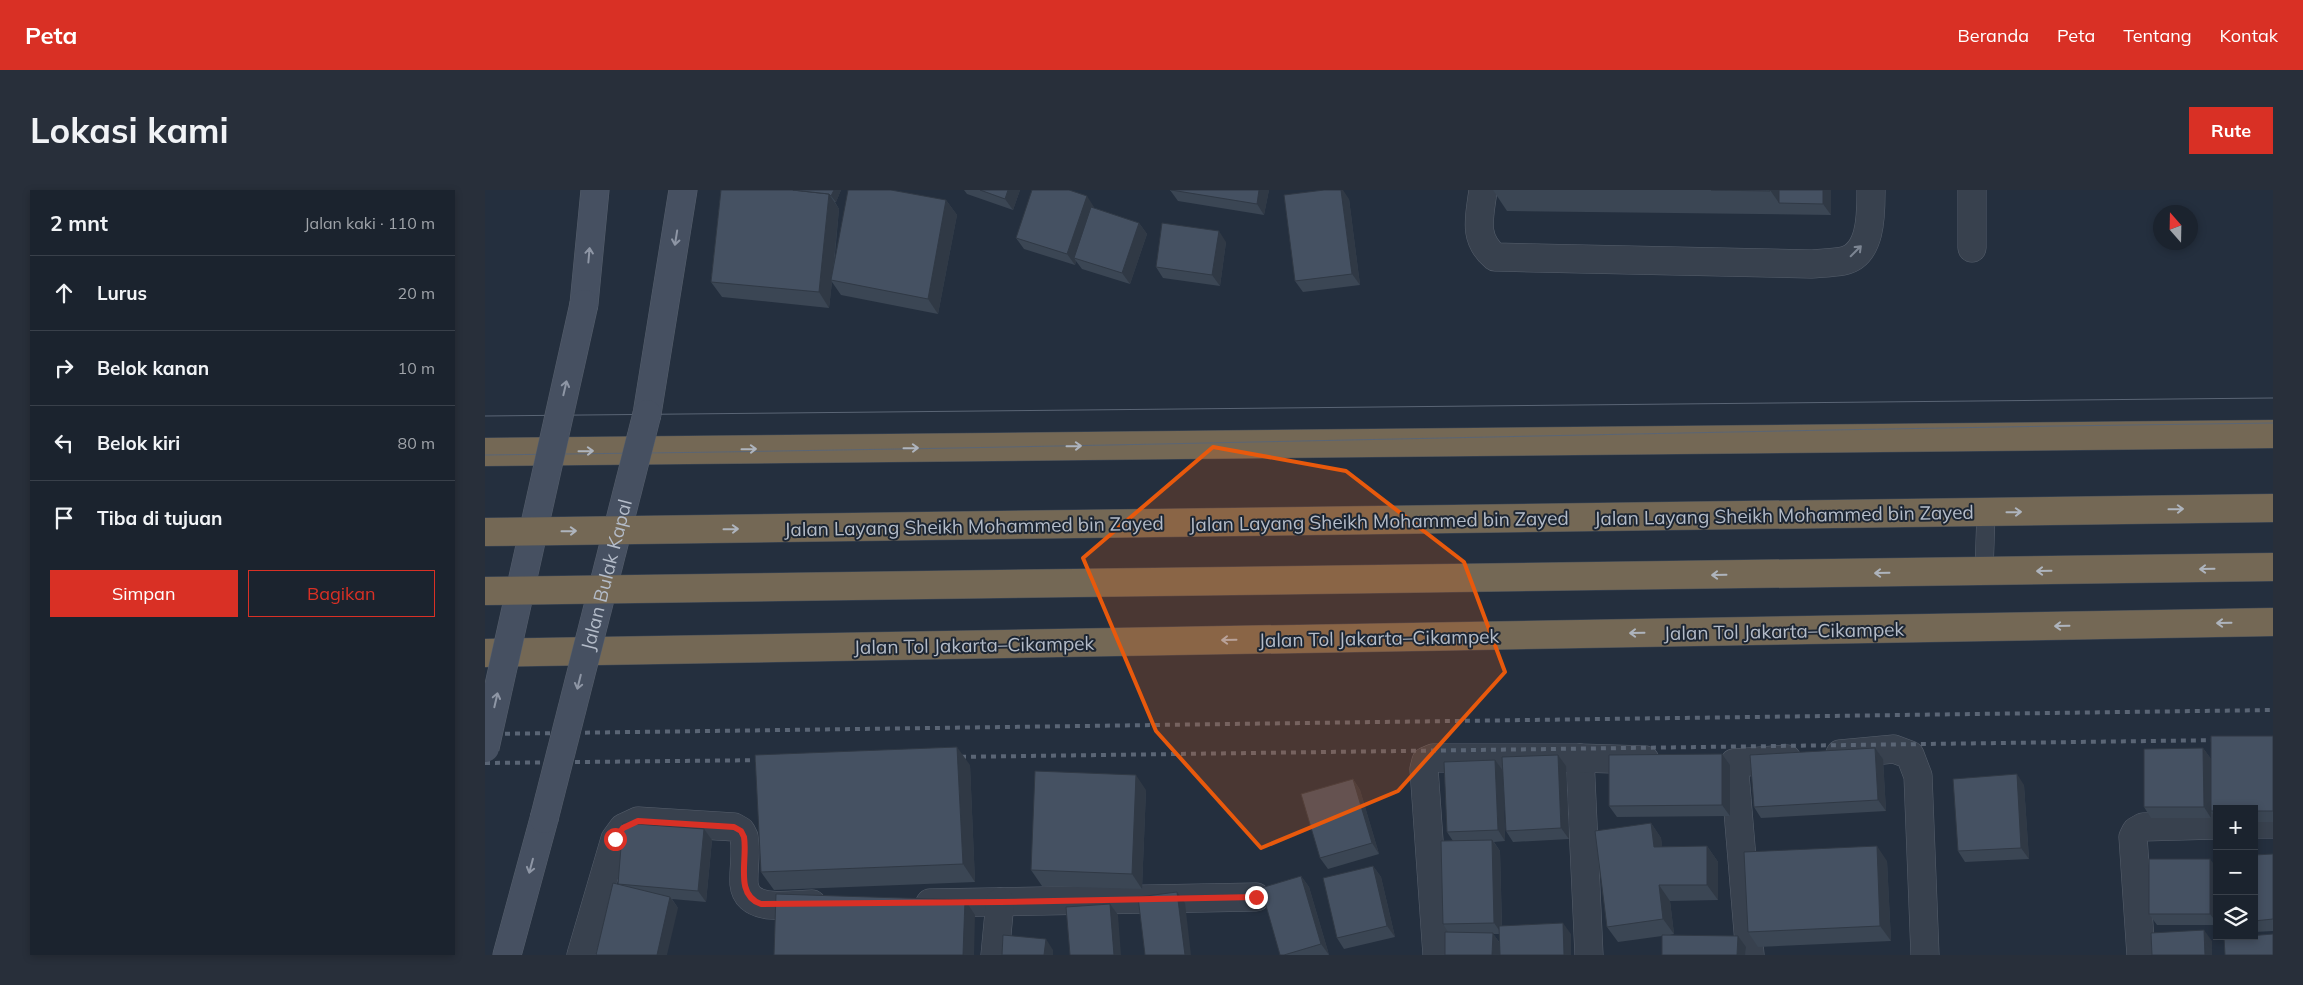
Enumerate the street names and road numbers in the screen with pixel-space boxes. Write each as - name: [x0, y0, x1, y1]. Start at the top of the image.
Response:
- street label: Jalan Bulak Kapal: [575, 497, 637, 653]
- street label: Jalan Layang Sheikh Mohammed bin Zayed: [1594, 500, 1974, 530]
- street label: Jalan Layang Sheikh Mohammed bin Zayed: [1189, 506, 1569, 536]
- street label: Jalan Layang Sheikh Mohammed bin Zayed: [784, 511, 1164, 541]
- street label: Jalan Tol Jakarta–Cikampek: [1663, 617, 1905, 645]
- street label: Jalan Tol Jakarta–Cikampek: [1258, 624, 1500, 652]
- street label: Jalan Tol Jakarta–Cikampek: [853, 631, 1095, 659]

